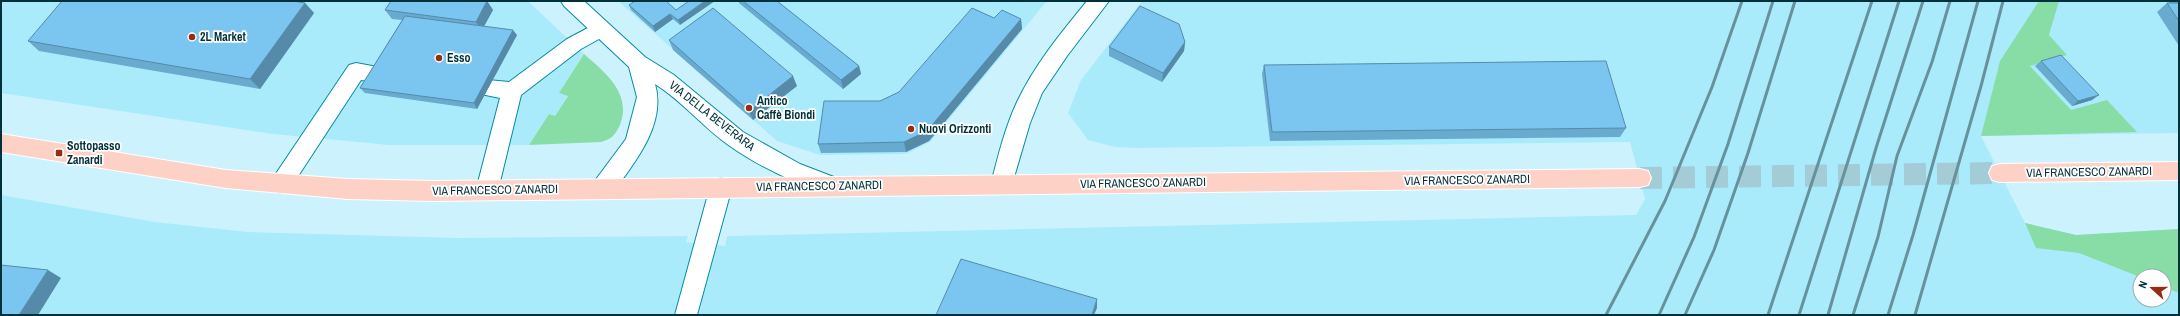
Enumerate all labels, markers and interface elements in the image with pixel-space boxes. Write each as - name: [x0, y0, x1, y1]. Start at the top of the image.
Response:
- place label: 2L Market: [200, 29, 246, 45]
- marker: 2L Market: [187, 32, 197, 42]
- place label: Esso: [447, 50, 471, 66]
- marker: Esso: [434, 53, 444, 63]
- street label: VIA DELLA BEVERARA: [666, 77, 759, 155]
- place label: Antico Caffè Biondi: [757, 93, 815, 123]
- marker: Antico Caffè Biondi: [744, 103, 754, 113]
- place label: Nuovi Orizzonti: [919, 121, 991, 137]
- marker: Nuovi Orizzonti: [906, 124, 916, 134]
- place label: Sottopasso Zanardi: [67, 138, 121, 168]
- marker: Sottopasso Zanardi: [54, 148, 64, 158]
- street label: VIA FRANCESCO ZANARDI: [2026, 163, 2152, 181]
- street label: VIA FRANCESCO ZANARDI: [1404, 171, 1530, 189]
- street label: VIA FRANCESCO ZANARDI: [1080, 174, 1206, 192]
- street label: VIA FRANCESCO ZANARDI: [756, 177, 882, 195]
- street label: VIA FRANCESCO ZANARDI: [432, 181, 558, 199]
- north arrow: [2132, 268, 2172, 308]
- text: N: [2135, 279, 2150, 290]

